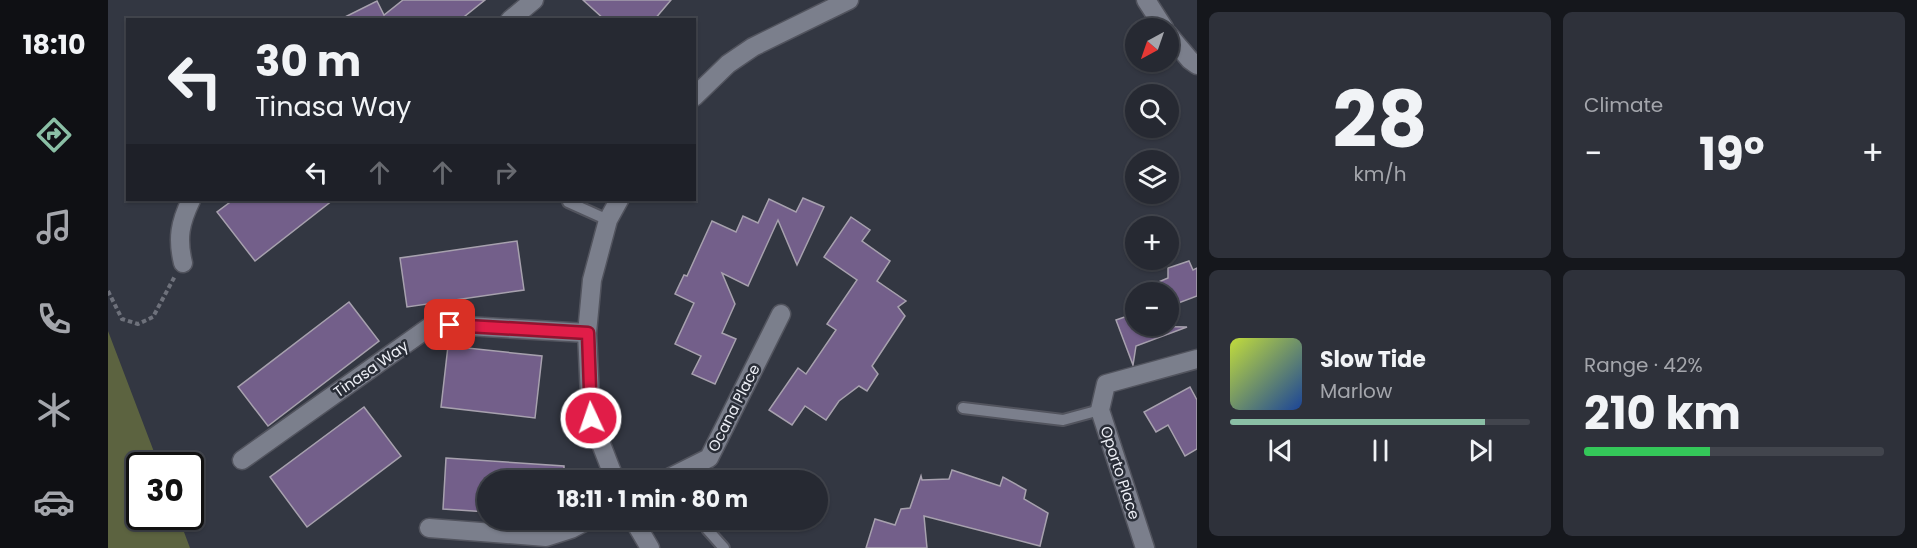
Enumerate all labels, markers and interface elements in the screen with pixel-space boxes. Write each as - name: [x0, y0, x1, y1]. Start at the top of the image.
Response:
- north arrow: [1125, 18, 1179, 72]
- map controls: [1125, 18, 1179, 336]
- text: 18:10: [22, 26, 86, 63]
- text: 30 m: [255, 32, 361, 91]
- icon: left: [156, 42, 234, 120]
- text: 28: [1332, 65, 1428, 174]
- button: search: [1125, 84, 1179, 138]
- text: Tinasa Way: [255, 88, 411, 125]
- text: Climate: [1584, 91, 1663, 119]
- icon: directions: [33, 114, 75, 156]
- text: 19°: [1699, 123, 1765, 186]
- text: −: [1584, 130, 1602, 177]
- text: +: [1861, 130, 1884, 177]
- button: layers: [1125, 150, 1179, 204]
- icon: left: [300, 156, 333, 189]
- icon: ahead: [363, 156, 396, 189]
- icon: ahead: [426, 156, 459, 189]
- icon: right: [489, 156, 522, 189]
- text: km/h: [1353, 160, 1407, 188]
- icon: music: [33, 206, 75, 248]
- button: +: [1125, 216, 1179, 270]
- button: −: [1125, 282, 1179, 336]
- icon: phone: [33, 298, 75, 340]
- pin: [424, 299, 475, 350]
- icon: arrive: [433, 308, 466, 341]
- street label: Tinasa Way: [329, 335, 413, 402]
- text: Slow Tide: [1320, 344, 1426, 375]
- text: Range · 42%: [1584, 351, 1703, 379]
- street label: Ocana Place: [702, 360, 765, 455]
- text: Marlow: [1320, 377, 1392, 405]
- text: 210 km: [1584, 382, 1741, 445]
- position arrow: [559, 386, 623, 450]
- icon: climate: [33, 389, 75, 431]
- street label: Oporto Place: [1095, 423, 1145, 522]
- icon: previous: [1264, 434, 1297, 467]
- icon: pause: [1364, 434, 1397, 467]
- icon: next: [1464, 434, 1497, 467]
- speed limit sign: 30: [126, 452, 204, 530]
- icon: car: [33, 481, 75, 523]
- text: 18:11 · 1 min · 80 m: [557, 484, 748, 515]

